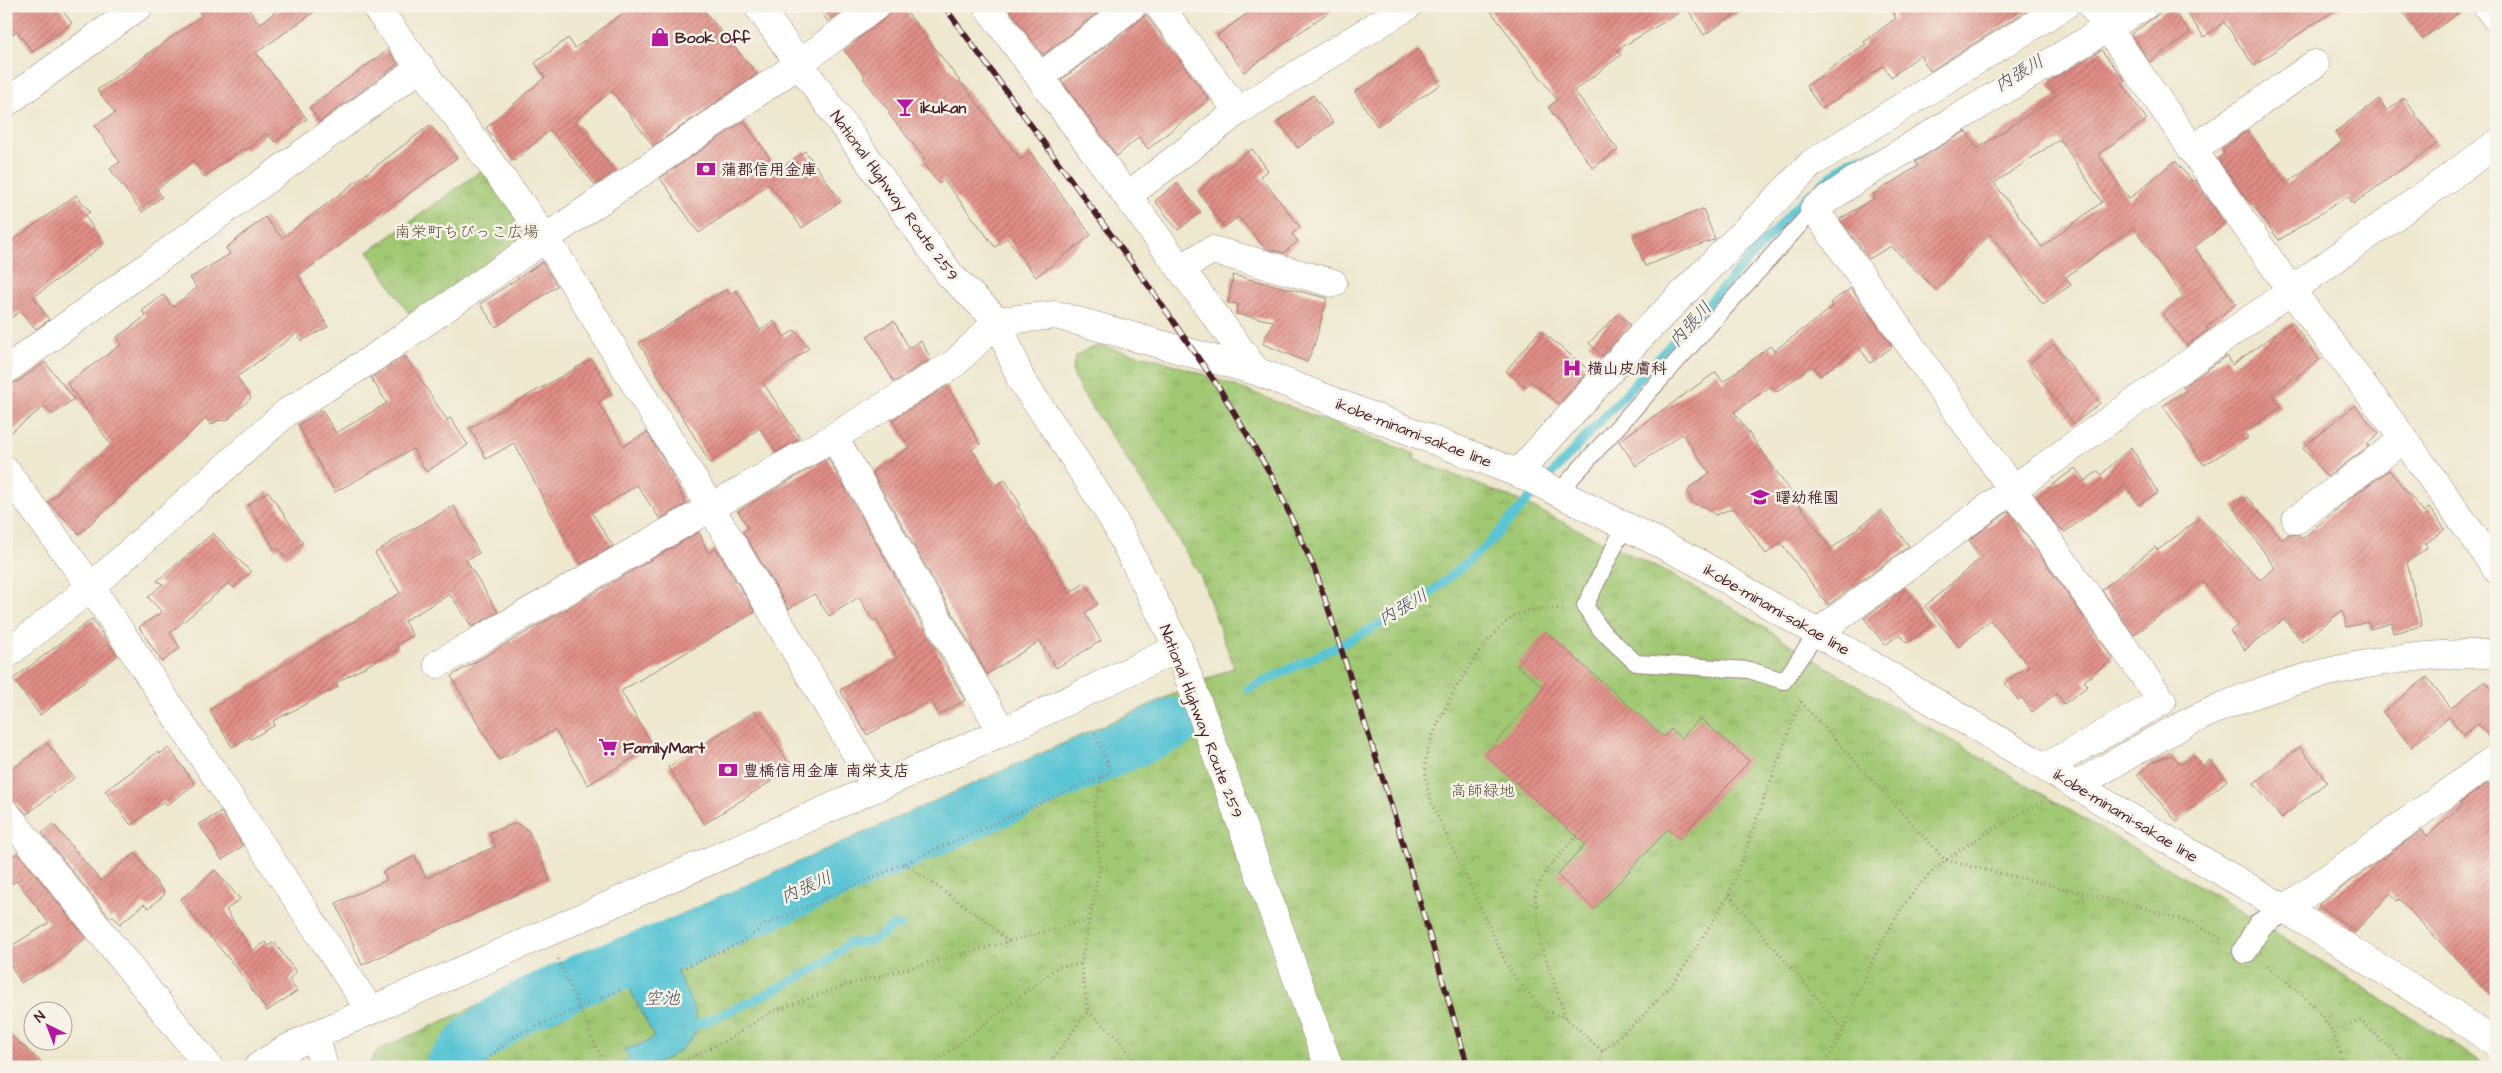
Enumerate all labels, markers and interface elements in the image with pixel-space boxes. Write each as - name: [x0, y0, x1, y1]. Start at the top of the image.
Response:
- shop icon: Book Off: [649, 26, 671, 48]
- place label: Book Off: [675, 27, 751, 49]
- water label: 内張川: [1990, 49, 2049, 98]
- bar icon: ikukan: [894, 96, 916, 118]
- place label: ikukan: [920, 97, 966, 119]
- street label: National Highway Route 259: [824, 106, 963, 286]
- bank icon: 蒲郡信用金庫: [695, 158, 717, 180]
- place label: 蒲郡信用金庫: [721, 159, 817, 181]
- park label: 南栄町ちびっこ広場: [395, 221, 539, 243]
- water label: 内張川: [1663, 296, 1718, 353]
- hospital icon: 横山皮膚科: [1561, 357, 1583, 379]
- place label: 横山皮膚科: [1587, 358, 1667, 380]
- street label: ikobe-minami-sakae line: [1332, 393, 1495, 473]
- school or university icon: 曙幼稚園: [1749, 486, 1771, 508]
- place label: 曙幼稚園: [1775, 487, 1839, 509]
- street label: ikobe-minami-sakae line: [1699, 559, 1854, 661]
- water label: 内張川: [1374, 583, 1433, 632]
- street label: National Highway Route 259: [1153, 622, 1248, 822]
- supermarket icon: FamilyMart: [597, 736, 619, 758]
- place label: FamilyMart: [623, 737, 706, 760]
- bank icon: 豊橋信用金庫 南栄支店: [717, 759, 739, 781]
- place label: 豊橋信用金庫 南栄支店: [743, 760, 909, 782]
- street label: ikobe-minami-sakae line: [2049, 764, 2202, 868]
- park label: 高師緑地: [1451, 780, 1515, 802]
- water label: 内張川: [776, 865, 836, 910]
- water label: 空池: [644, 986, 681, 1011]
- north arrow: [22, 1000, 72, 1050]
- text: N: [30, 1007, 50, 1027]

